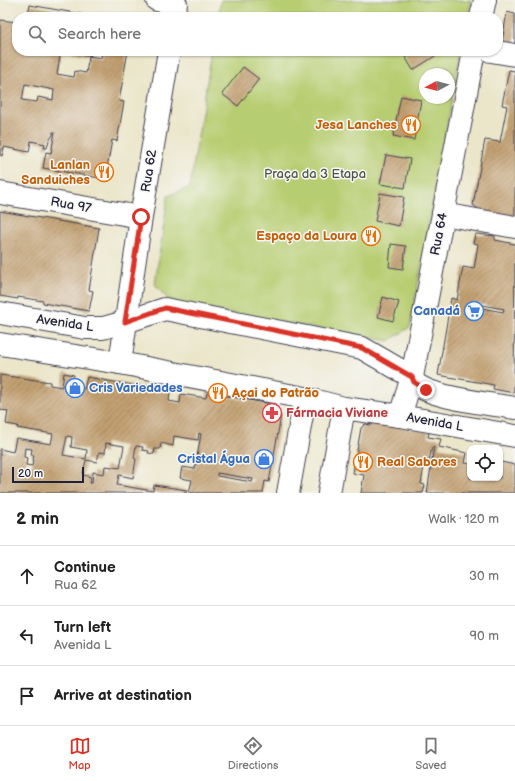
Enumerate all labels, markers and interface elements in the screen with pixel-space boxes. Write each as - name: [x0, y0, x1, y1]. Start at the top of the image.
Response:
- search box: [12, 12, 503, 56]
- icon: search: [26, 23, 48, 45]
- text: Search here: [58, 25, 141, 44]
- north arrow: [419, 68, 455, 104]
- restaurant icon: Jesa Lanches: [400, 114, 422, 136]
- place label: Jesa Lanches: [316, 117, 397, 133]
- street label: Rua 62: [138, 148, 160, 193]
- place label: Lanlan Sanduiches: [21, 157, 90, 188]
- restaurant icon: Lanlan Sanduiches: [93, 161, 115, 183]
- park label: Praça da 3 Etapa: [264, 166, 366, 182]
- street label: Rua 97: [49, 194, 93, 217]
- route start: [132, 208, 150, 226]
- street label: Rua 64: [427, 211, 451, 257]
- restaurant icon: Espaço da Loura: [360, 225, 382, 247]
- place label: Espaço da Loura: [256, 228, 357, 244]
- supermarket icon: Canadá: [463, 300, 485, 322]
- place label: Canadá: [414, 303, 460, 319]
- street label: Avenida L: [35, 311, 95, 335]
- shop icon: Cris Variedades: [64, 377, 86, 399]
- place label: Cris Variedades: [89, 380, 183, 396]
- route end: [417, 381, 435, 399]
- restaurant icon: Açai do Patrão: [207, 382, 229, 404]
- place label: Açai do Patrão: [231, 385, 319, 401]
- pharmacy icon: Fármacia Viviane: [261, 402, 283, 424]
- place label: Fármacia Viviane: [286, 405, 388, 421]
- street label: Avenida L: [405, 409, 465, 435]
- map controls: [467, 445, 503, 481]
- button: locate: [467, 445, 503, 481]
- shop icon: Cristal Água: [253, 448, 275, 470]
- place label: Cristal Água: [178, 450, 250, 467]
- restaurant icon: Real Sabores: [352, 451, 374, 473]
- place label: Real Sabores: [377, 454, 457, 470]
- scale bar: [12, 465, 84, 484]
- text: 20 m: [18, 467, 43, 480]
- text: 2 min: [16, 509, 59, 529]
- text: Walk · 120 m: [428, 511, 499, 527]
- text: Continue: [54, 558, 116, 577]
- icon: ahead: [16, 565, 38, 587]
- text: 30 m: [469, 568, 499, 584]
- text: Rua 62: [54, 577, 97, 593]
- text: Turn left: [54, 618, 111, 637]
- icon: left: [16, 625, 38, 647]
- text: 90 m: [470, 628, 499, 644]
- text: Avenida L: [54, 637, 112, 653]
- icon: arrive: [16, 685, 38, 707]
- text: Arrive at destination: [54, 686, 192, 705]
- tab: Map: [69, 735, 91, 772]
- tab: Directions: [228, 735, 278, 772]
- tab: Saved: [416, 735, 446, 772]

